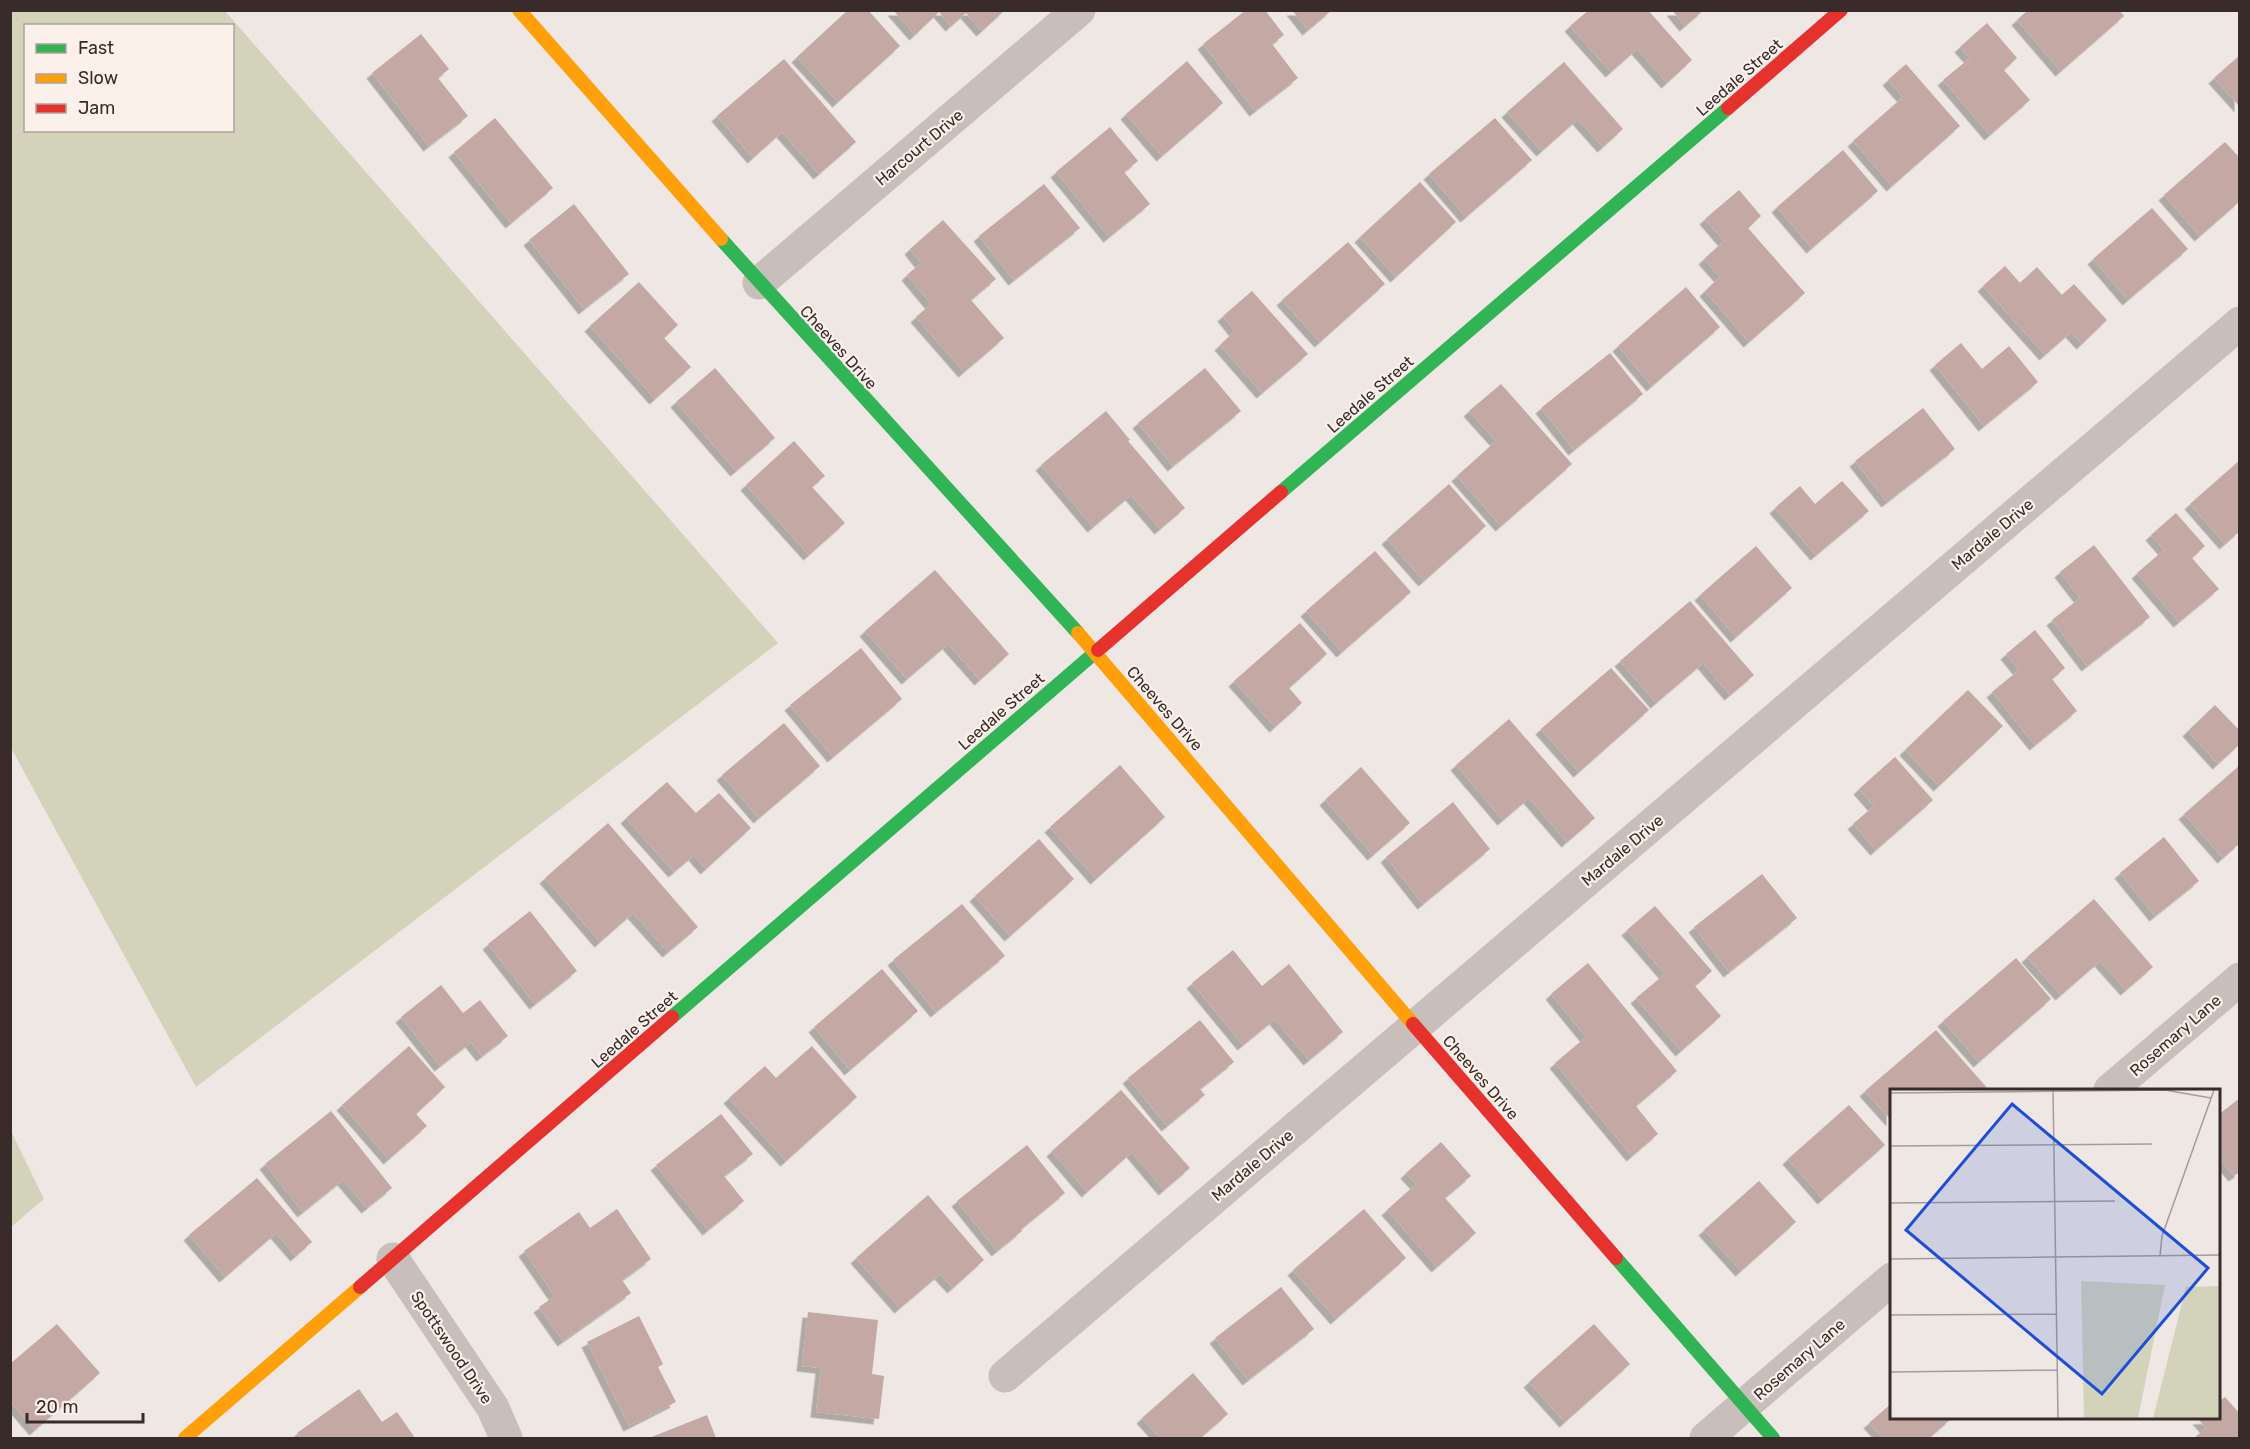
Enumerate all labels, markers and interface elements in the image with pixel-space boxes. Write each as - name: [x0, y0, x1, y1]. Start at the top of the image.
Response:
- legend: [24, 24, 234, 132]
- street label: Leedale Street: [1692, 35, 1786, 120]
- text: Fast: [78, 37, 114, 59]
- text: Slow: [78, 67, 118, 89]
- text: Jam: [78, 97, 115, 119]
- street label: Harcourt Drive: [872, 105, 967, 190]
- street label: Cheeves Drive: [796, 302, 881, 393]
- street label: Leedale Street: [1323, 352, 1417, 437]
- street label: Mardale Drive: [1947, 495, 2037, 574]
- street label: Cheeves Drive: [1123, 662, 1207, 755]
- street label: Leedale Street: [954, 669, 1048, 754]
- street label: Mardale Drive: [1577, 811, 1667, 890]
- street label: Leedale Street: [587, 987, 681, 1072]
- street label: Rosemary Lane: [2126, 991, 2225, 1080]
- street label: Cheeves Drive: [1439, 1031, 1523, 1124]
- inset map: [1890, 1089, 2220, 1419]
- street label: Mardale Drive: [1207, 1126, 1297, 1205]
- street label: Spottswood Drive: [407, 1287, 496, 1407]
- street label: Rosemary Lane: [1750, 1315, 1849, 1404]
- scale bar: [27, 1386, 142, 1424]
- text: 20 m: [36, 1396, 78, 1418]

